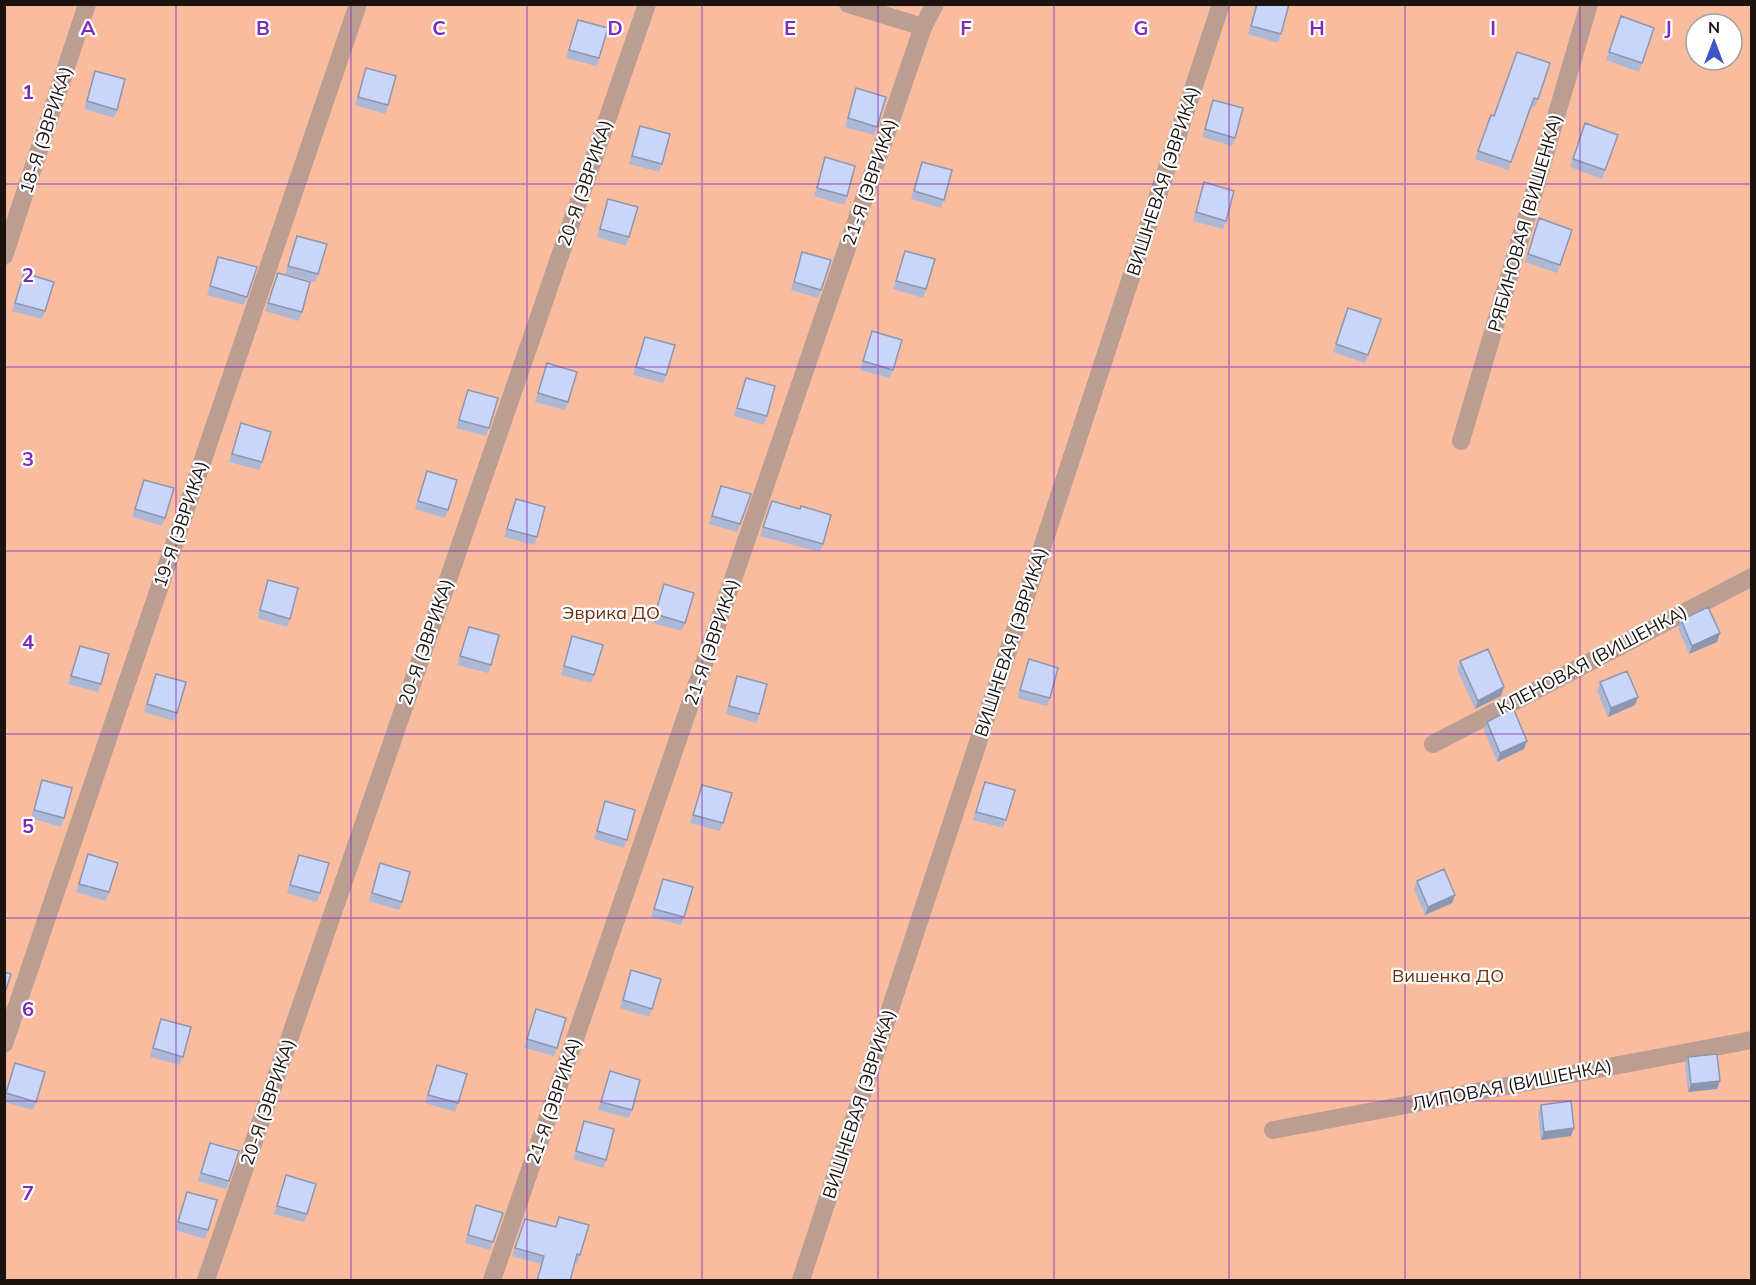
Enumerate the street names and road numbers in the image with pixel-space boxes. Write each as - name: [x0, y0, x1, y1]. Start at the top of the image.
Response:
- street label: 18-Я (ЭВРИКА): [15, 64, 77, 196]
- street label: ВИШНЕВАЯ (ЭВРИКА): [1121, 83, 1204, 279]
- street label: РЯБИНОВАЯ (ВИШЕНКА): [1482, 111, 1567, 334]
- street label: 21-Я (ЭВРИКА): [837, 115, 902, 248]
- street label: 20-Я (ЭВРИКА): [552, 116, 617, 249]
- street label: 19-Я (ЭВРИКА): [148, 457, 213, 590]
- street label: ВИШНЕВАЯ (ЭВРИКА): [969, 544, 1052, 740]
- street label: 20-Я (ЭВРИКА): [393, 575, 458, 708]
- street label: 21-Я (ЭВРИКА): [679, 575, 744, 708]
- street label: КЛЕНОВАЯ (ВИШЕНКА): [1493, 600, 1691, 719]
- street label: ВИШНЕВАЯ (ЭВРИКА): [817, 1006, 900, 1202]
- street label: 21-Я (ЭВРИКА): [521, 1034, 586, 1167]
- street label: 20-Я (ЭВРИКА): [235, 1035, 300, 1168]
- street label: ЛИПОВАЯ (ВИШЕНКА): [1410, 1054, 1614, 1115]

